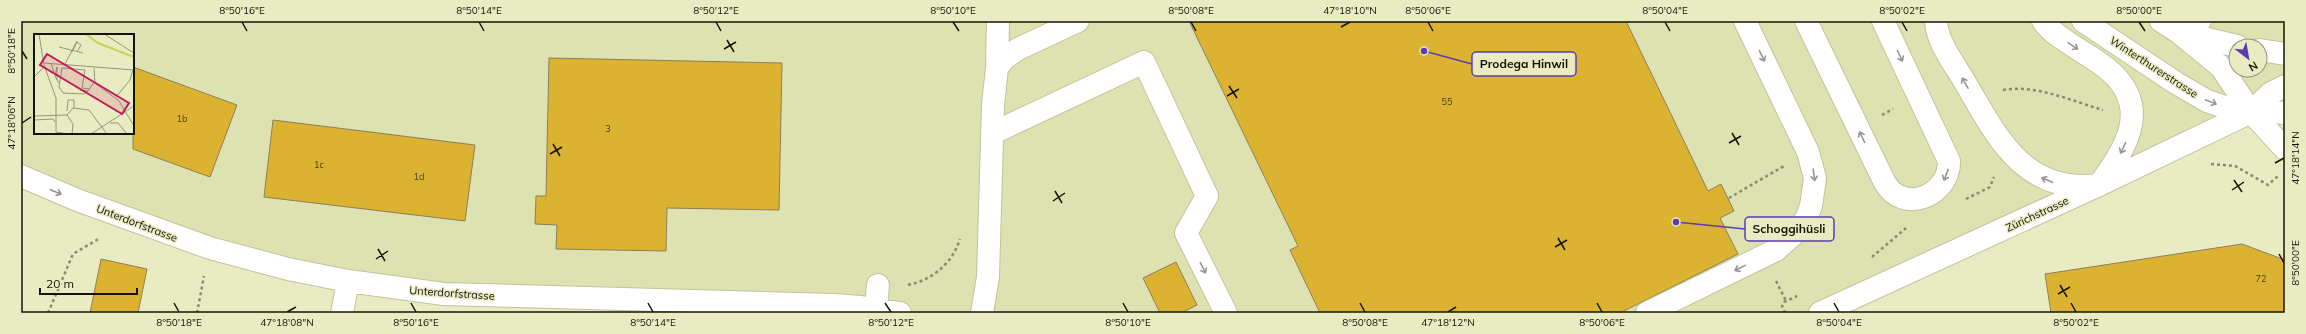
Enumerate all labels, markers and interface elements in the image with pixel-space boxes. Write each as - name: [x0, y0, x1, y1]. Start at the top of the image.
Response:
- text: 8°50'16"E: [219, 4, 265, 17]
- text: 8°50'14"E: [456, 4, 502, 17]
- text: 8°50'12"E: [693, 4, 739, 17]
- text: 8°50'10"E: [930, 4, 976, 17]
- text: 8°50'08"E: [1168, 4, 1214, 17]
- text: 47°18'10"N: [1323, 4, 1377, 17]
- text: 8°50'06"E: [1405, 4, 1451, 17]
- text: 8°50'04"E: [1642, 4, 1688, 17]
- text: 8°50'02"E: [1879, 4, 1925, 17]
- text: 8°50'00"E: [2116, 4, 2162, 17]
- text: 8°50'18"E: [5, 28, 18, 74]
- street label: Winterthurerstrasse: [2107, 33, 2201, 101]
- inset map: [34, 34, 134, 134]
- north arrow: [2228, 38, 2268, 78]
- one-way arrow: [2067, 42, 2078, 50]
- one-way arrow: [1759, 50, 1766, 62]
- one-way arrow: [1897, 50, 1904, 62]
- callout: Prodega Hinwil: [1472, 52, 1576, 76]
- text: Prodega Hinwil: [1480, 56, 1568, 71]
- text: N: [2246, 58, 2260, 75]
- one-way arrow: [1961, 77, 1969, 89]
- text: 47°18'06"N: [5, 96, 18, 150]
- house number: 55: [1442, 96, 1453, 107]
- one-way arrow: [2204, 99, 2216, 107]
- house number: 1b: [177, 113, 187, 124]
- house number: 3: [605, 123, 611, 134]
- one-way arrow: [1858, 131, 1866, 143]
- text: 47°18'14"N: [2289, 131, 2302, 185]
- one-way arrow: [2119, 141, 2126, 153]
- house number: 1c: [314, 159, 324, 170]
- one-way arrow: [1810, 168, 1818, 181]
- one-way arrow: [1942, 168, 1950, 180]
- house number: 1d: [414, 171, 424, 182]
- one-way arrow: [2042, 175, 2054, 183]
- one-way arrow: [50, 189, 62, 196]
- street label: Zürichstrasse: [2003, 193, 2071, 235]
- street label: Unterdorfstrasse: [94, 201, 180, 245]
- callout: Schoggihüsli: [1745, 217, 1834, 241]
- text: Schoggihüsli: [1753, 221, 1825, 236]
- text: 8°50'00"E: [2289, 240, 2302, 286]
- one-way arrow: [1200, 262, 1208, 274]
- one-way arrow: [1734, 265, 1746, 272]
- scale bar: [40, 270, 137, 296]
- house number: 72: [2256, 273, 2266, 284]
- text: 20 m: [46, 276, 74, 291]
- street label: Unterdorfstrasse: [409, 283, 495, 303]
- text: 8°50'18"E: [156, 316, 202, 329]
- text: 47°18'08"N: [260, 316, 314, 329]
- text: 8°50'16"E: [393, 316, 439, 329]
- text: 8°50'14"E: [630, 316, 676, 329]
- text: 8°50'12"E: [868, 316, 914, 329]
- text: 8°50'10"E: [1105, 316, 1151, 329]
- text: 8°50'08"E: [1342, 316, 1388, 329]
- text: 47°18'12"N: [1421, 316, 1475, 329]
- text: 8°50'06"E: [1579, 316, 1625, 329]
- text: 8°50'04"E: [1816, 316, 1862, 329]
- text: 8°50'02"E: [2053, 316, 2099, 329]

